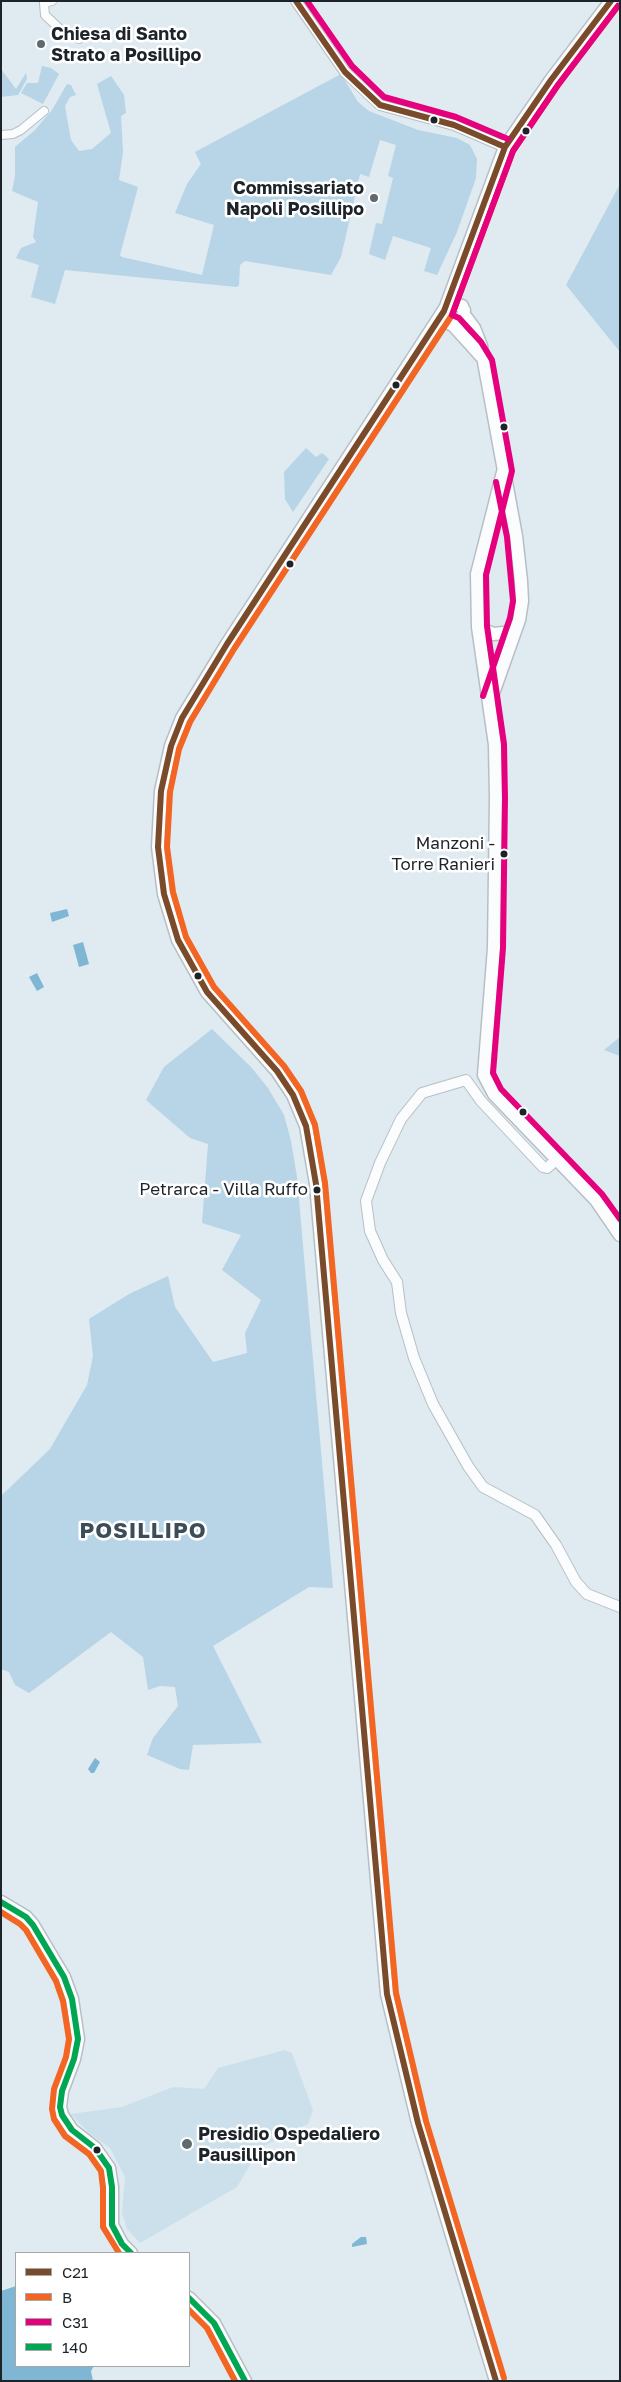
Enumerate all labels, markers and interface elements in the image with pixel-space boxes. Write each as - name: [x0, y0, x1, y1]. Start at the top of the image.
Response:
- place label: Chiesa di Santo Strato a Posillipo: [51, 23, 201, 66]
- marker: Chiesa di Santo Strato a Posillipo: [35, 38, 47, 50]
- unlabelled marker: [429, 115, 439, 125]
- unlabelled marker: [521, 126, 531, 136]
- place label: Commissariato Napoli Posillipo: [226, 177, 364, 220]
- marker: Commissariato Napoli Posillipo: [368, 192, 380, 204]
- unlabelled marker: [391, 380, 401, 390]
- unlabelled marker: [499, 422, 509, 432]
- unlabelled marker: [285, 559, 295, 569]
- place label: Manzoni - Torre Ranieri: [392, 834, 495, 874]
- marker: Manzoni - Torre Ranieri: [499, 849, 509, 859]
- unlabelled marker: [193, 971, 203, 981]
- unlabelled marker: [518, 1107, 528, 1117]
- place label: Petrarca - Villa Ruffo: [139, 1180, 308, 1200]
- marker: Petrarca - Villa Ruffo: [312, 1185, 322, 1195]
- district label: POSILLIPO: [78, 1518, 208, 1544]
- place label: Presidio Ospedaliero Pausillipon: [198, 2123, 380, 2166]
- marker: Presidio Ospedaliero Pausillipon: [180, 2137, 194, 2151]
- unlabelled marker: [92, 2145, 102, 2155]
- legend: [15, 2252, 190, 2367]
- text: C21: [62, 2263, 88, 2281]
- text: B: [62, 2288, 72, 2306]
- text: C31: [62, 2313, 88, 2331]
- text: 140: [62, 2338, 88, 2356]

